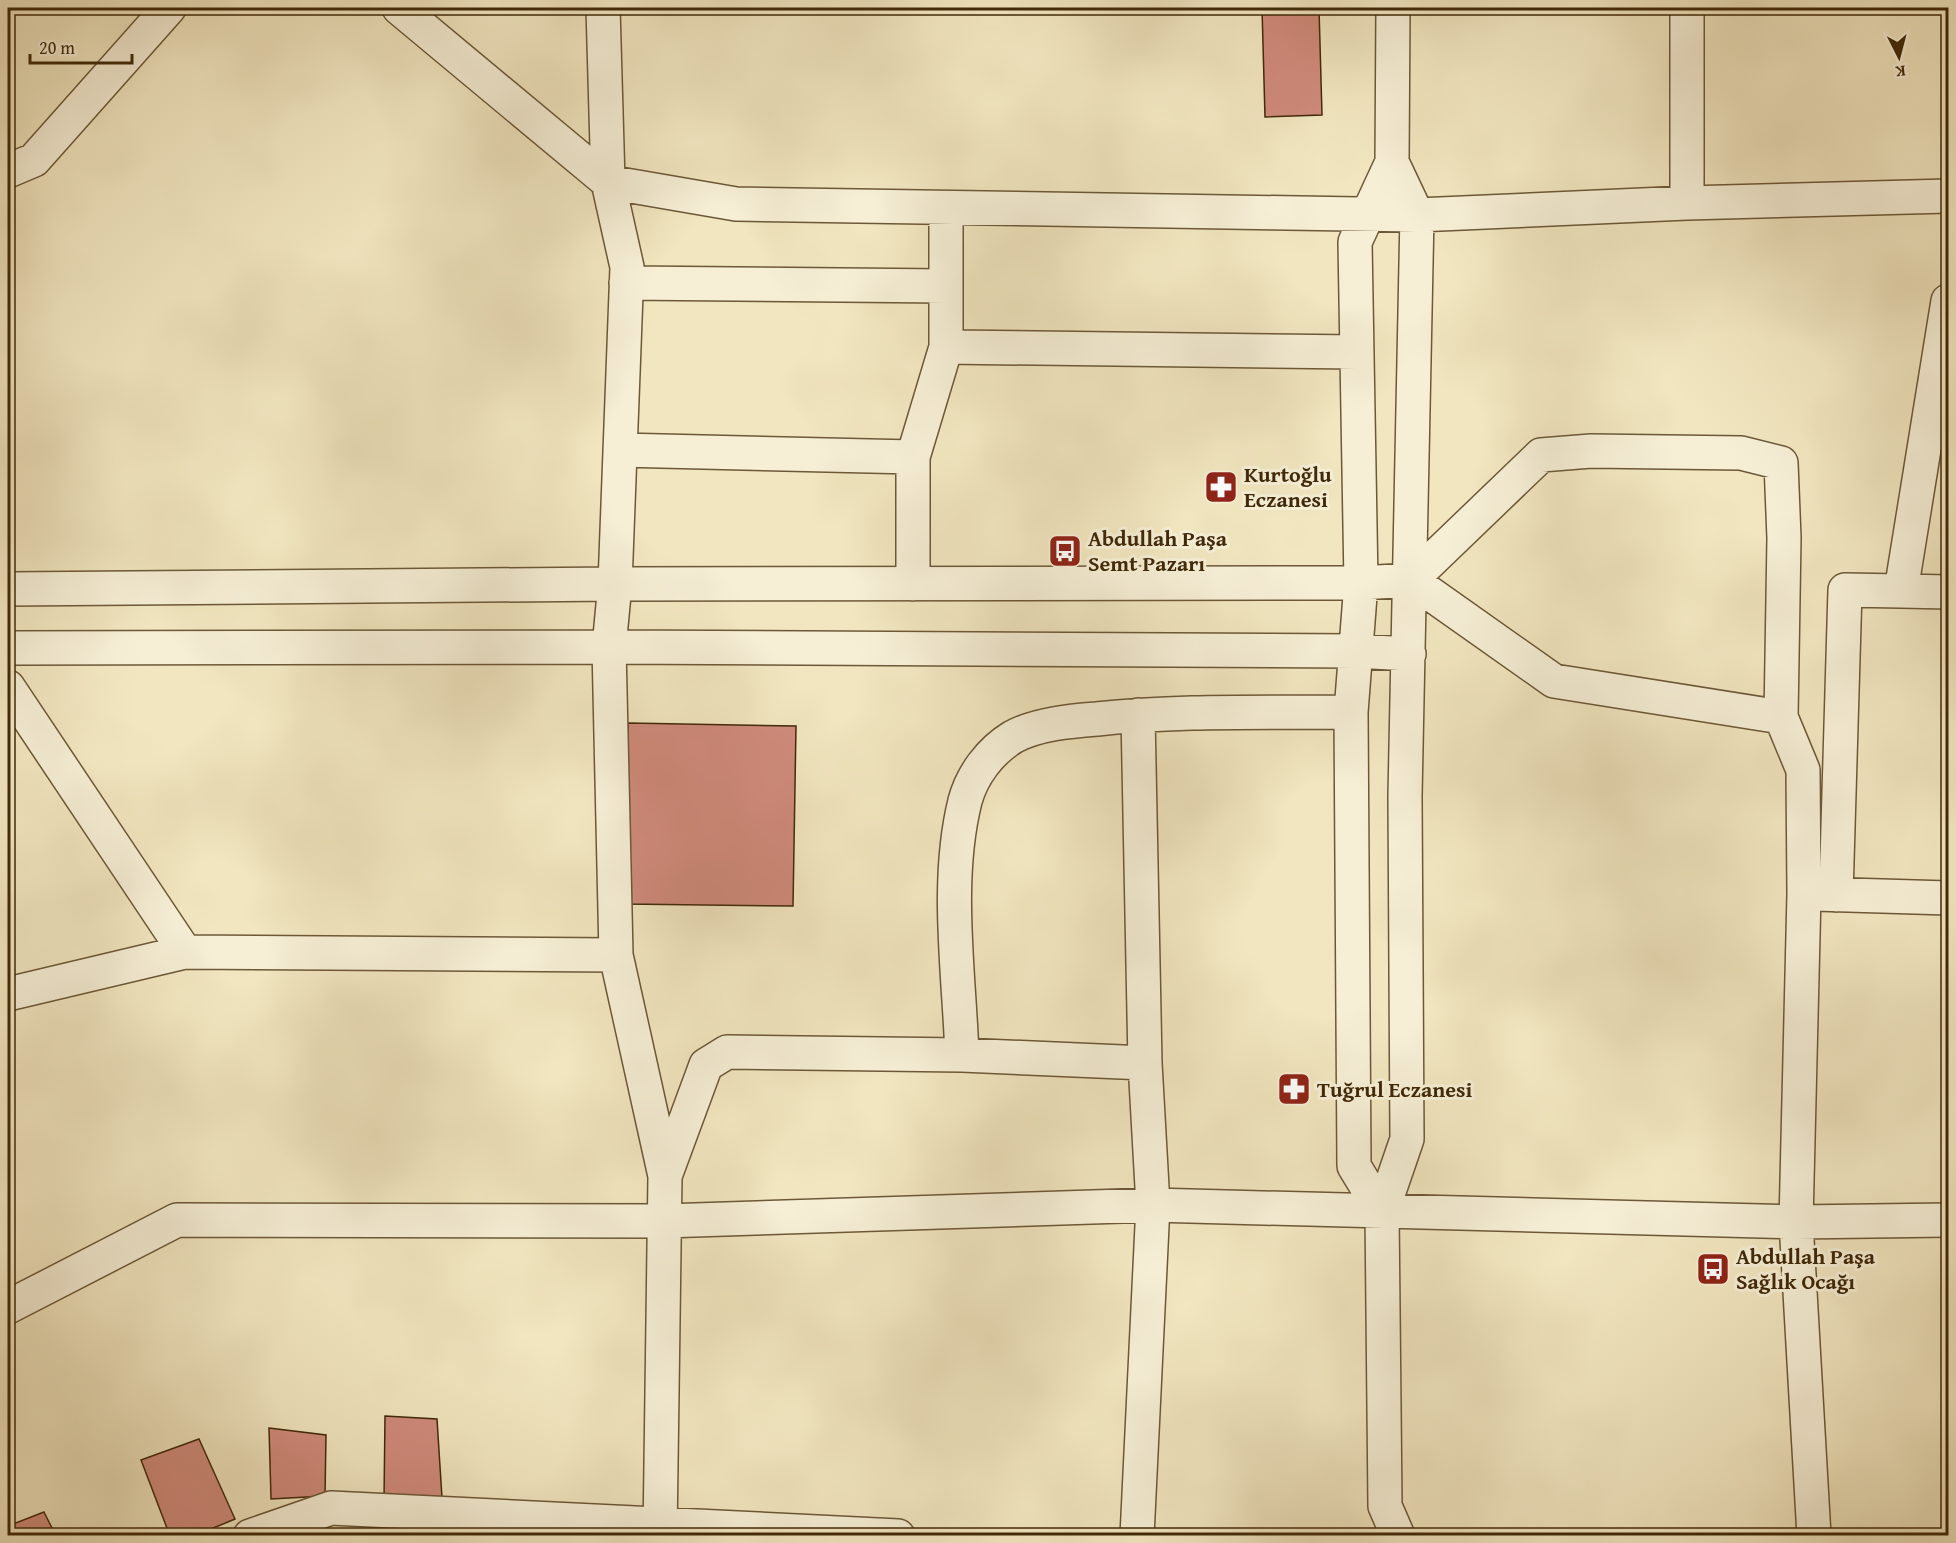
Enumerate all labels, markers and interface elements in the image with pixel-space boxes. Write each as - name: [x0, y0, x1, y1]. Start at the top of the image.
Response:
- scale bar: [30, 27, 132, 65]
- north arrow: [1869, 27, 1929, 87]
- text: 20 m: [39, 34, 75, 61]
- text: K: [1893, 59, 1907, 84]
- place label: Kurtoğlu Eczanesi: [1244, 458, 1332, 515]
- pharmacy icon: Kurtoğlu Eczanesi: [1203, 469, 1239, 505]
- place label: Abdullah Paşa Semt Pazarı: [1088, 522, 1228, 579]
- bus stop icon: Abdullah Paşa Semt Pazarı: [1047, 533, 1083, 569]
- pharmacy icon: Tuğrul Eczanesi: [1276, 1071, 1312, 1107]
- place label: Tuğrul Eczanesi: [1317, 1073, 1473, 1105]
- place label: Abdullah Paşa Sağlık Ocağı: [1736, 1240, 1876, 1297]
- bus stop icon: Abdullah Paşa Sağlık Ocağı: [1695, 1251, 1731, 1287]

